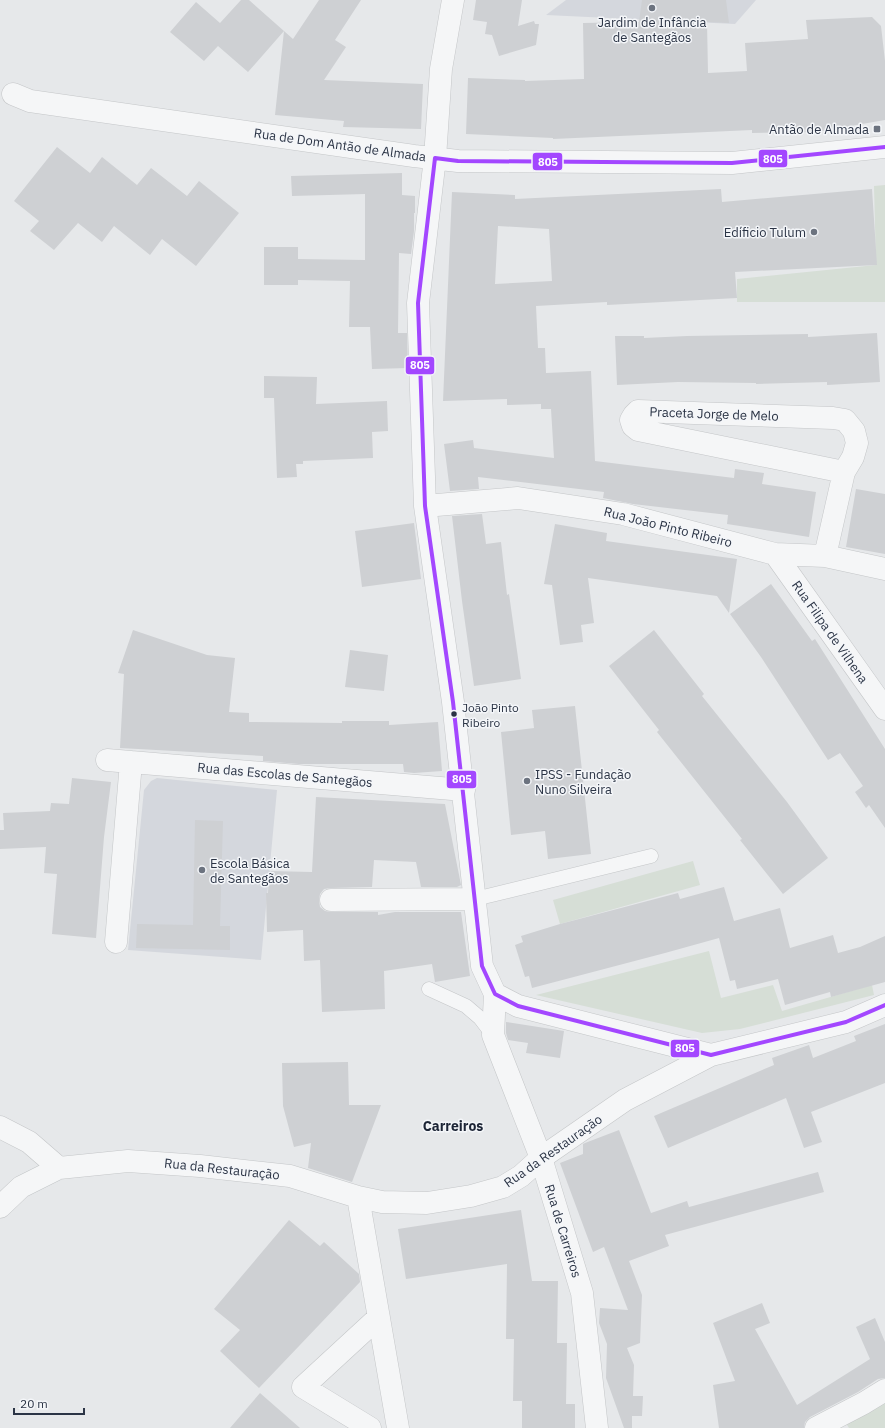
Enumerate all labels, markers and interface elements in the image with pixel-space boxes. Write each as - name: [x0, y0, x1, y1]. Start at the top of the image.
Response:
- marker: Jardim de Infância de Santegãos: [647, 3, 657, 13]
- place label: Jardim de Infância de Santegãos: [597, 14, 707, 46]
- place label: Antão de Almada: [769, 121, 869, 138]
- street label: Rua de Dom Antão de Almada: [253, 124, 427, 166]
- marker: Antão de Almada: [872, 124, 882, 134]
- line badge: 805: [758, 149, 788, 168]
- line badge: 805: [532, 152, 563, 171]
- text: 805: [763, 152, 783, 166]
- text: 805: [538, 155, 558, 169]
- place label: Edíficio Tulum: [724, 224, 806, 241]
- marker: Edíficio Tulum: [809, 227, 819, 237]
- line badge: 805: [405, 356, 435, 375]
- text: 805: [410, 358, 430, 372]
- street label: Praceta Jorge de Melo: [649, 403, 779, 425]
- street label: Rua João Pinto Ribeiro: [602, 503, 734, 551]
- street label: Rua Filipa de Vilhena: [788, 577, 872, 687]
- place label: João Pinto Ribeiro: [462, 700, 519, 730]
- marker: João Pinto Ribeiro: [449, 709, 459, 719]
- street label: Rua das Escolas de Santegãos: [197, 759, 373, 791]
- place label: IPSS - Fundação Nuno Silveira: [535, 766, 631, 798]
- line badge: 805: [446, 770, 477, 789]
- text: 805: [452, 772, 472, 786]
- marker: IPSS - Fundação Nuno Silveira: [522, 776, 532, 786]
- place label: Escola Básica de Santegãos: [210, 855, 290, 887]
- marker: Escola Básica de Santegãos: [197, 865, 207, 875]
- line badge: 805: [670, 1039, 700, 1058]
- text: 805: [675, 1041, 695, 1055]
- street label: Rua da Restauração: [501, 1111, 605, 1191]
- district label: Carreiros: [423, 1117, 483, 1135]
- street label: Rua da Restauração: [163, 1154, 281, 1184]
- street label: Rua de Carreiros: [541, 1182, 585, 1280]
- scale bar: [14, 1390, 84, 1416]
- text: 20 m: [20, 1396, 48, 1411]

